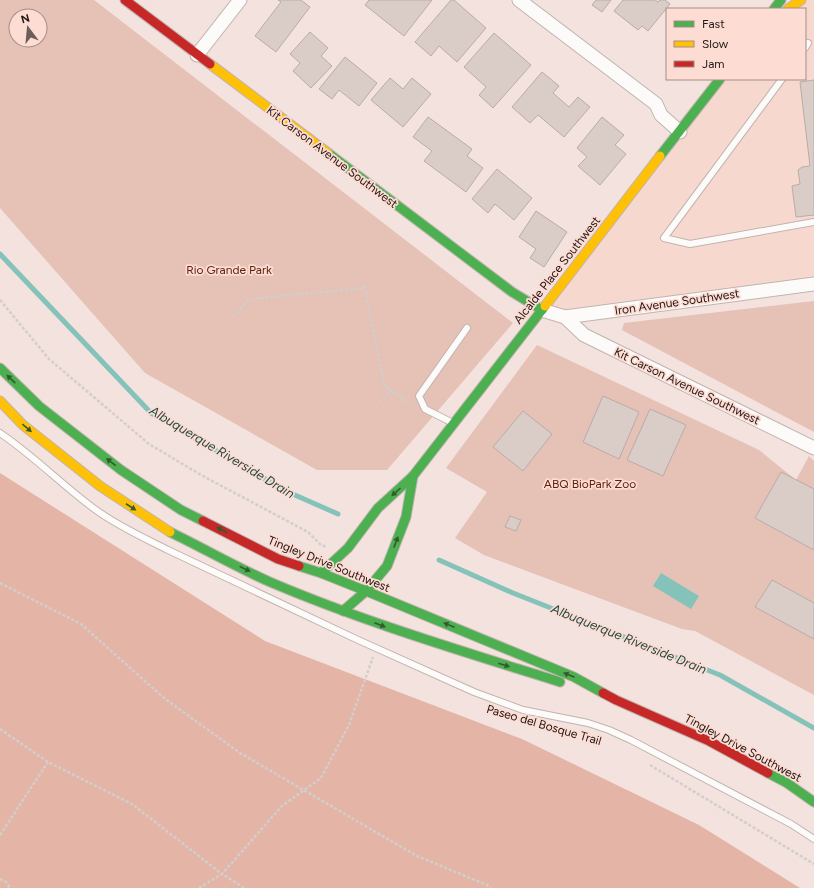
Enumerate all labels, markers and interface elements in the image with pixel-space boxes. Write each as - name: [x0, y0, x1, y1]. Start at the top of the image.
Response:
- north arrow: [8, 8, 48, 48]
- legend: [666, 8, 806, 80]
- text: N: [19, 11, 31, 26]
- text: Fast: [702, 17, 725, 31]
- text: Slow: [702, 37, 729, 51]
- text: Jam: [702, 57, 725, 71]
- street label: Kit Carson Avenue Southwest: [264, 103, 401, 211]
- street label: Alcalde Place Southwest: [511, 213, 604, 326]
- park label: Rio Grande Park: [186, 263, 272, 277]
- street label: Iron Avenue Southwest: [614, 286, 741, 318]
- street label: Kit Carson Avenue Southwest: [612, 345, 763, 428]
- one-way arrow: [6, 374, 16, 384]
- water label: Albuquerque Riverside Drain: [146, 402, 297, 501]
- one-way arrow: [22, 424, 33, 433]
- one-way arrow: [105, 458, 116, 467]
- park label: ABQ BioPark Zoo: [544, 477, 636, 491]
- one-way arrow: [391, 488, 401, 497]
- one-way arrow: [126, 503, 136, 511]
- one-way arrow: [216, 527, 227, 533]
- street label: Tingley Drive Southwest: [266, 533, 392, 595]
- one-way arrow: [394, 535, 400, 547]
- one-way arrow: [239, 566, 250, 572]
- water label: Albuquerque Riverside Drain: [548, 601, 709, 677]
- one-way arrow: [374, 622, 386, 628]
- one-way arrow: [442, 622, 454, 628]
- one-way arrow: [498, 662, 510, 668]
- one-way arrow: [564, 672, 575, 678]
- street label: Paseo del Bosque Trail: [485, 702, 603, 748]
- street label: Tingley Drive Southwest: [682, 711, 804, 785]

